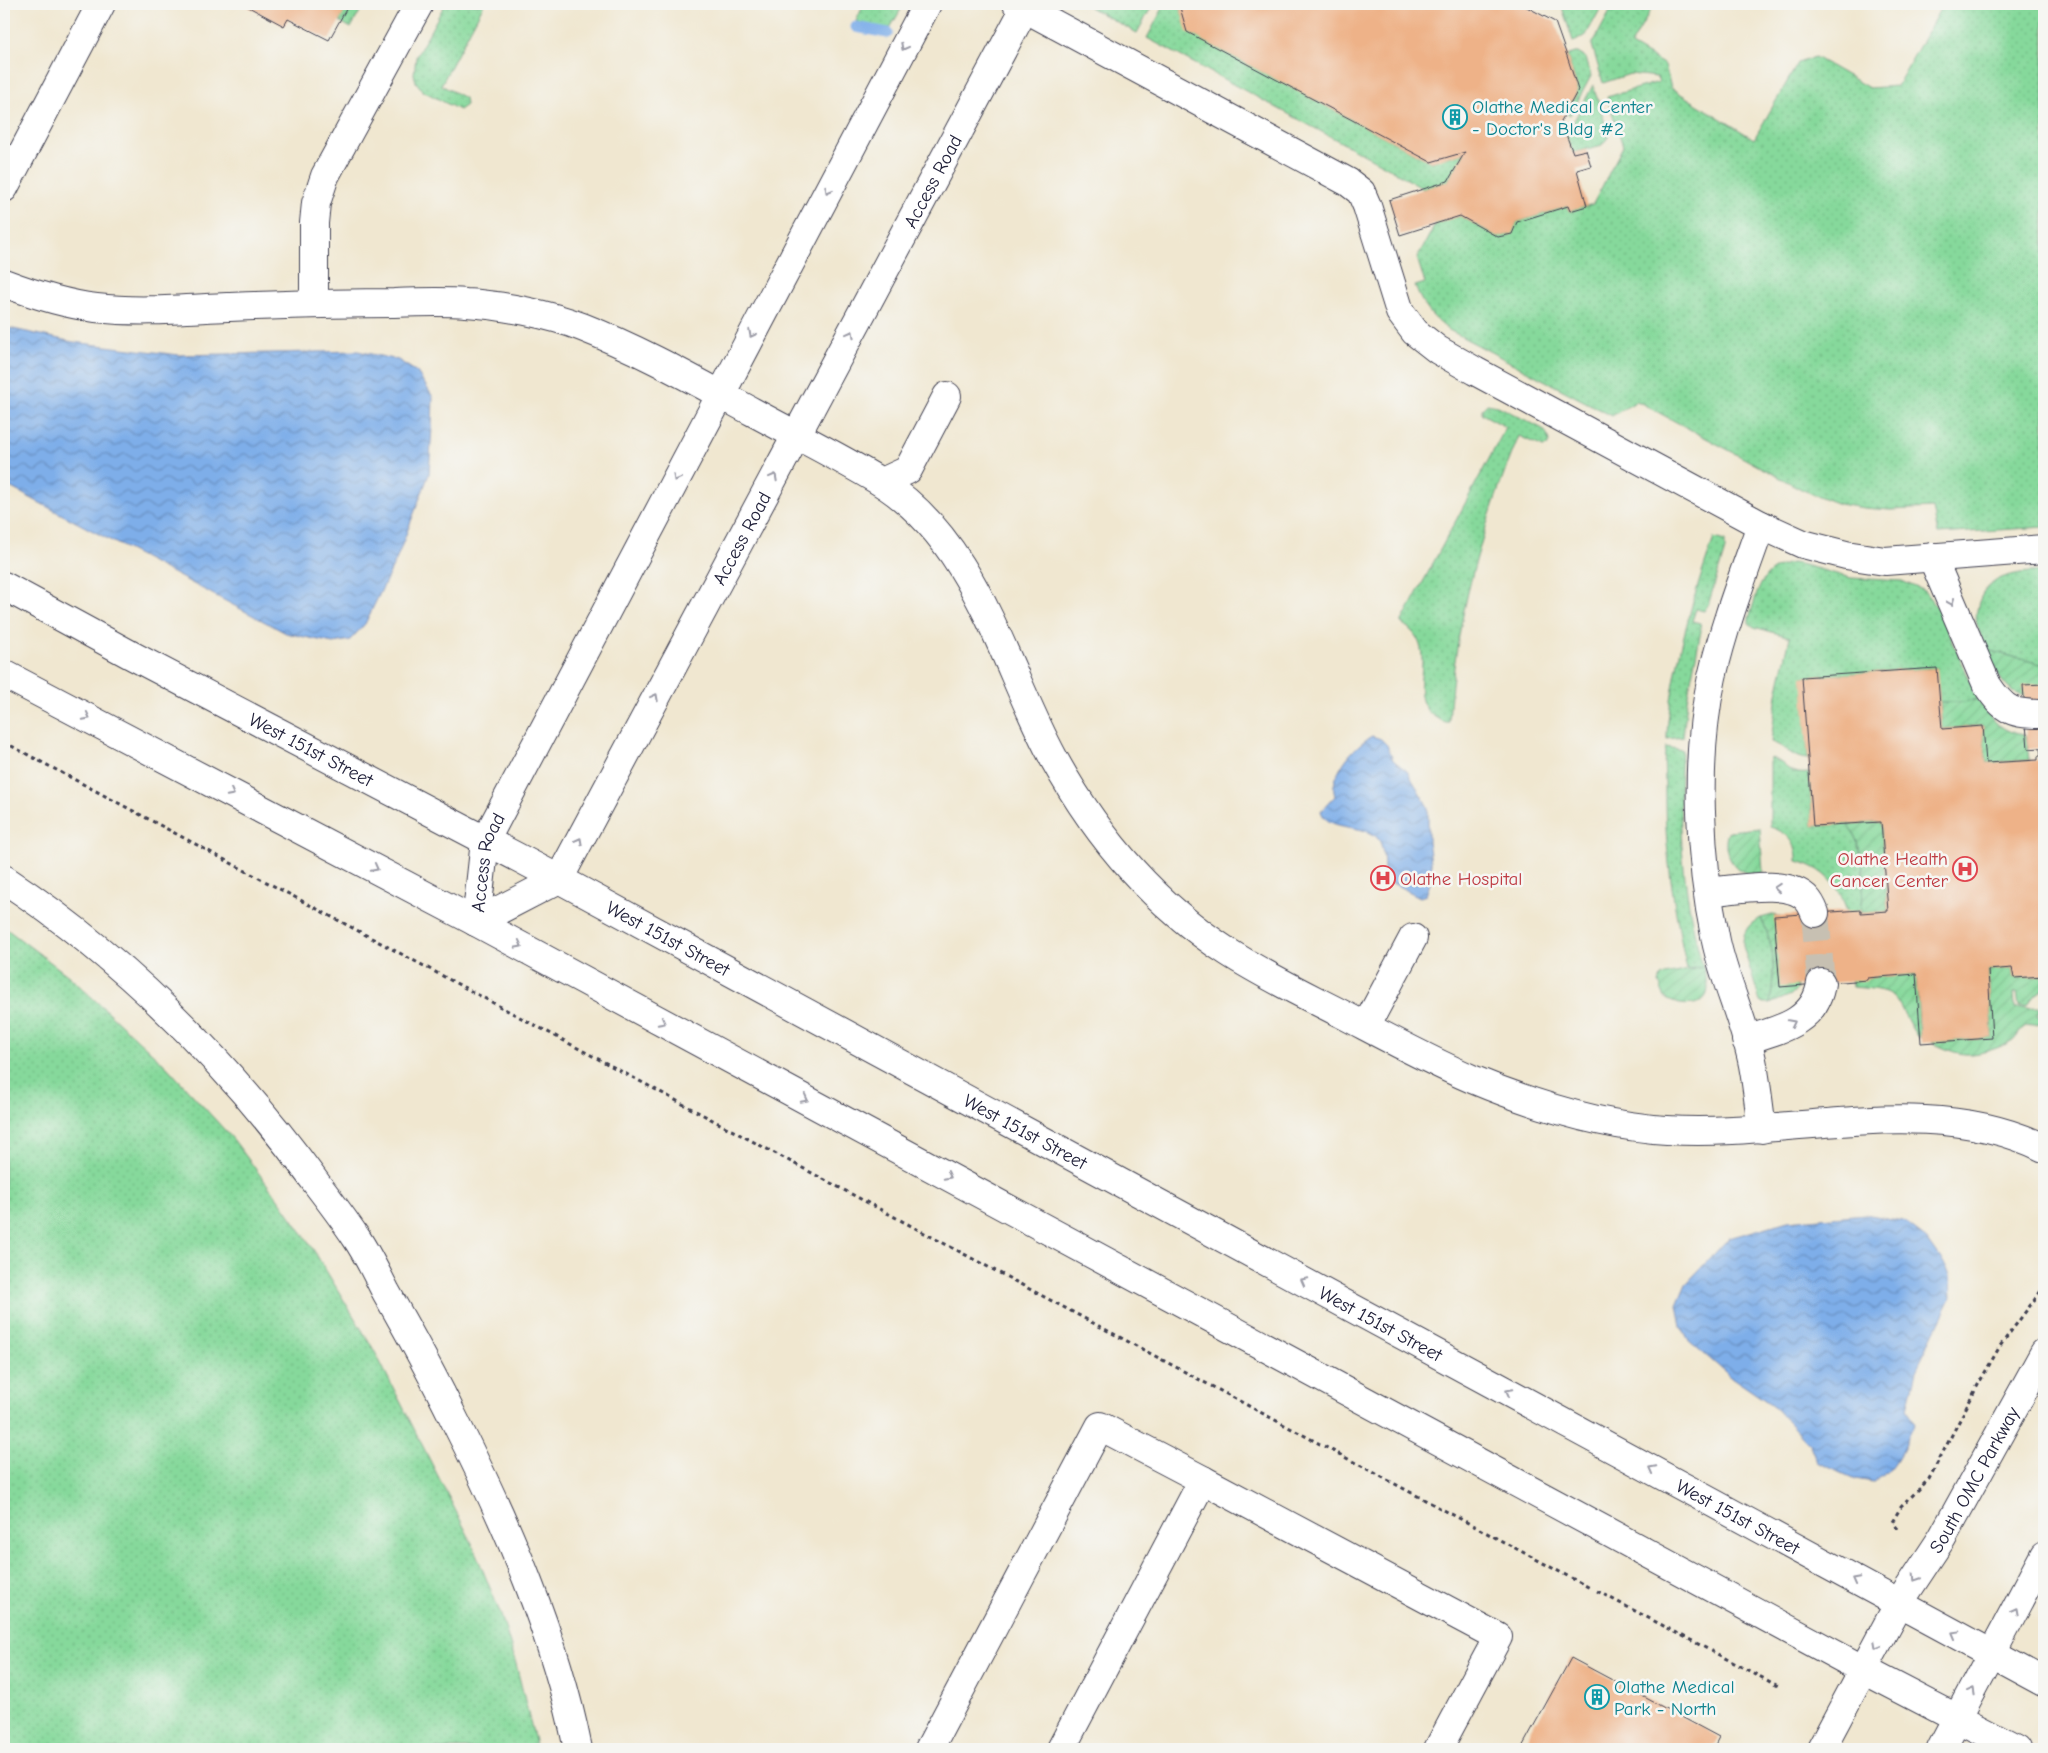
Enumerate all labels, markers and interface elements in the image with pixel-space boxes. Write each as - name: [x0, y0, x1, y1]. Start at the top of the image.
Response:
- one-way arrow: [900, 42, 910, 51]
- place label: Olathe Medical Center - Doctor's Bldg #2: [1472, 96, 1653, 140]
- building icon: Olathe Medical Center - Doctor's Bldg #2: [1442, 104, 1468, 130]
- street label: Access Road: [899, 131, 967, 232]
- one-way arrow: [824, 185, 834, 194]
- one-way arrow: [748, 329, 758, 338]
- one-way arrow: [844, 330, 854, 339]
- one-way arrow: [672, 473, 682, 482]
- one-way arrow: [768, 473, 778, 482]
- street label: Access Road: [708, 488, 776, 589]
- one-way arrow: [1944, 597, 1955, 606]
- one-way arrow: [649, 693, 659, 702]
- street label: West 151st Street: [245, 709, 377, 792]
- one-way arrow: [82, 711, 91, 721]
- one-way arrow: [226, 787, 235, 797]
- street label: Access Road: [467, 809, 510, 913]
- one-way arrow: [573, 837, 583, 846]
- place label: Olathe Health Cancer Center: [1830, 848, 1948, 892]
- hospital icon: Olathe Health Cancer Center: [1952, 856, 1978, 882]
- one-way arrow: [370, 862, 379, 872]
- hospital icon: Olathe Hospital: [1370, 865, 1396, 891]
- place label: Olathe Hospital: [1400, 868, 1522, 890]
- one-way arrow: [1773, 882, 1781, 893]
- street label: West 151st Street: [602, 897, 734, 982]
- one-way arrow: [514, 939, 523, 949]
- one-way arrow: [657, 1016, 666, 1026]
- one-way arrow: [1787, 1019, 1796, 1029]
- street label: West 151st Street: [960, 1090, 1091, 1175]
- one-way arrow: [800, 1093, 809, 1103]
- one-way arrow: [943, 1170, 952, 1180]
- one-way arrow: [1301, 1278, 1310, 1288]
- street label: West 151st Street: [1315, 1282, 1446, 1367]
- one-way arrow: [1505, 1388, 1514, 1398]
- street label: South OMC Parkway: [1925, 1403, 2024, 1558]
- one-way arrow: [1648, 1465, 1657, 1475]
- street label: West 151st Street: [1672, 1475, 1804, 1560]
- one-way arrow: [1913, 1572, 1922, 1581]
- one-way arrow: [1853, 1576, 1862, 1586]
- one-way arrow: [2009, 1608, 2019, 1617]
- one-way arrow: [1951, 1630, 1960, 1640]
- one-way arrow: [1873, 1641, 1883, 1650]
- place label: Olathe Medical Park - North: [1614, 1676, 1735, 1720]
- building icon: Olathe Medical Park - North: [1584, 1684, 1610, 1710]
- one-way arrow: [1966, 1687, 1976, 1696]

